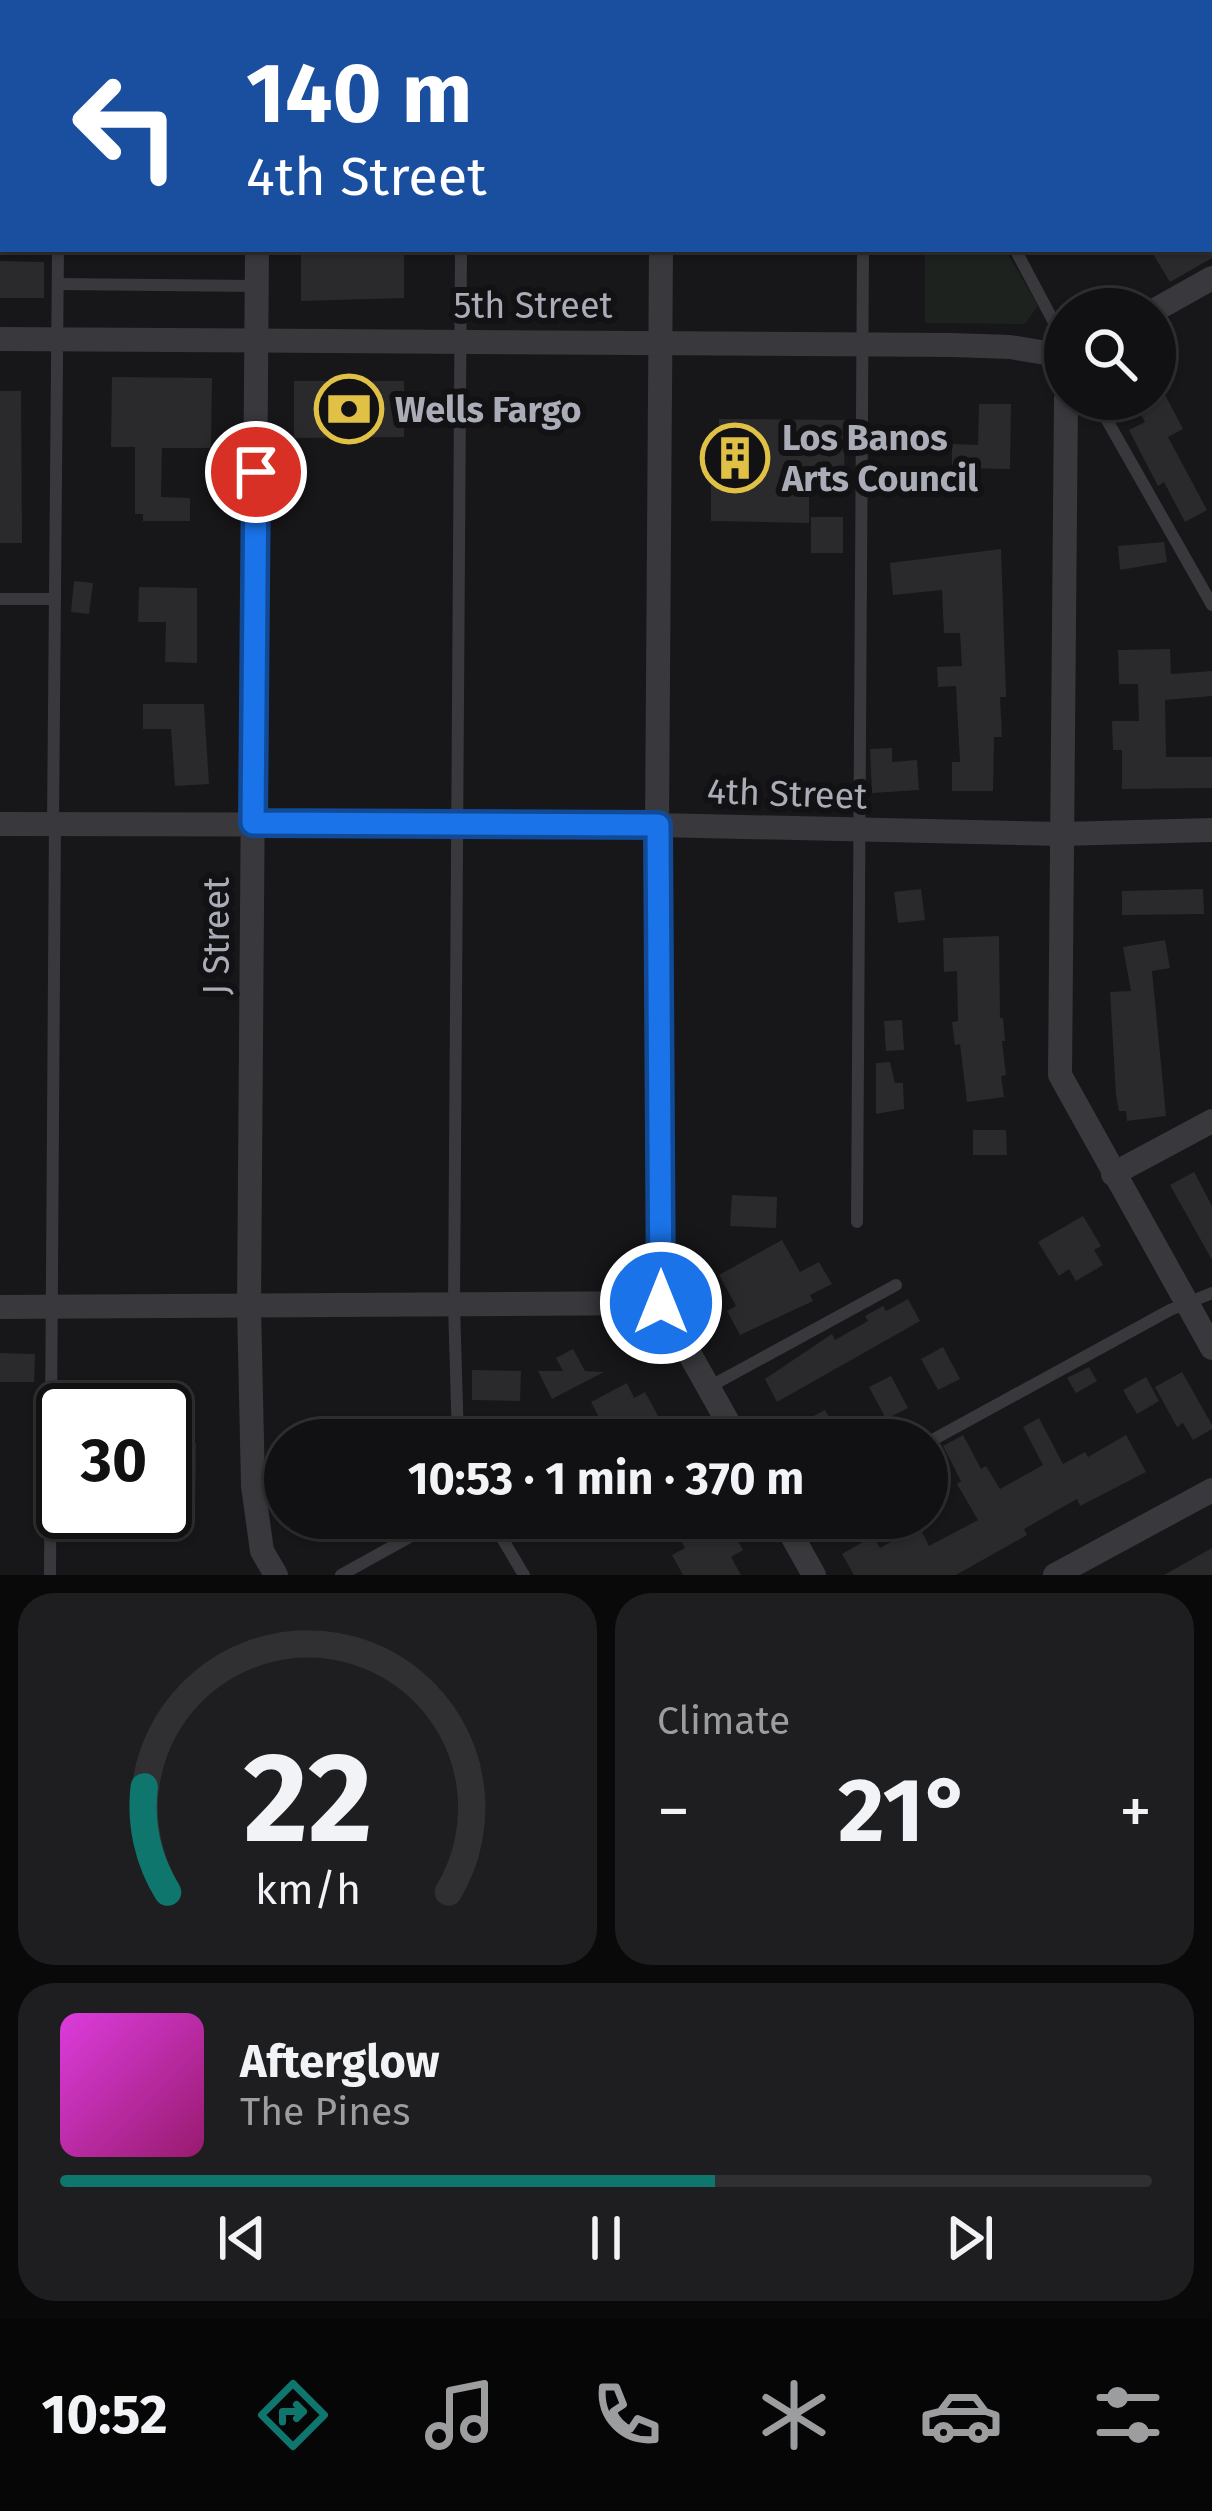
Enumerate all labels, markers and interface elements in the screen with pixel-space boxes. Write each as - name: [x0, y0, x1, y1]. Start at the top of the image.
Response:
- text: 140 m: [246, 43, 472, 144]
- icon: left: [48, 48, 204, 204]
- text: 4th Street: [246, 145, 487, 209]
- street label: 5th Street: [453, 284, 613, 328]
- map controls: [1044, 288, 1176, 420]
- button: search: [1044, 288, 1176, 420]
- bank icon: Wells Fargo: [314, 374, 384, 444]
- place label: Wells Fargo: [395, 388, 581, 432]
- place label: Los Banos Arts Council: [781, 416, 978, 501]
- pin: [205, 421, 307, 523]
- building icon: Los Banos Arts Council: [700, 423, 770, 493]
- icon: arrive: [223, 439, 289, 505]
- street label: 4th Street: [706, 769, 868, 819]
- street label: J Street: [195, 877, 239, 995]
- position arrow: [598, 1240, 724, 1366]
- speed limit sign: 30: [36, 1383, 192, 1539]
- text: 10:53 · 1 min · 370 m: [408, 1452, 804, 1506]
- text: Climate: [657, 1698, 790, 1744]
- text: 22: [243, 1724, 372, 1874]
- text: 21°: [838, 1757, 971, 1865]
- text: −: [657, 1772, 690, 1851]
- text: +: [1119, 1772, 1152, 1851]
- text: km/h: [254, 1864, 361, 1915]
- text: Afterglow: [240, 2035, 439, 2089]
- text: The Pines: [240, 2089, 411, 2135]
- icon: previous: [209, 2205, 275, 2271]
- icon: pause: [573, 2205, 639, 2271]
- icon: next: [937, 2205, 1003, 2271]
- icon: directions: [251, 2373, 335, 2457]
- icon: music: [418, 2373, 502, 2457]
- icon: phone: [585, 2373, 669, 2457]
- icon: climate: [752, 2373, 836, 2457]
- icon: car: [919, 2373, 1003, 2457]
- icon: filters: [1086, 2373, 1170, 2457]
- text: 10:52: [42, 2383, 168, 2447]

